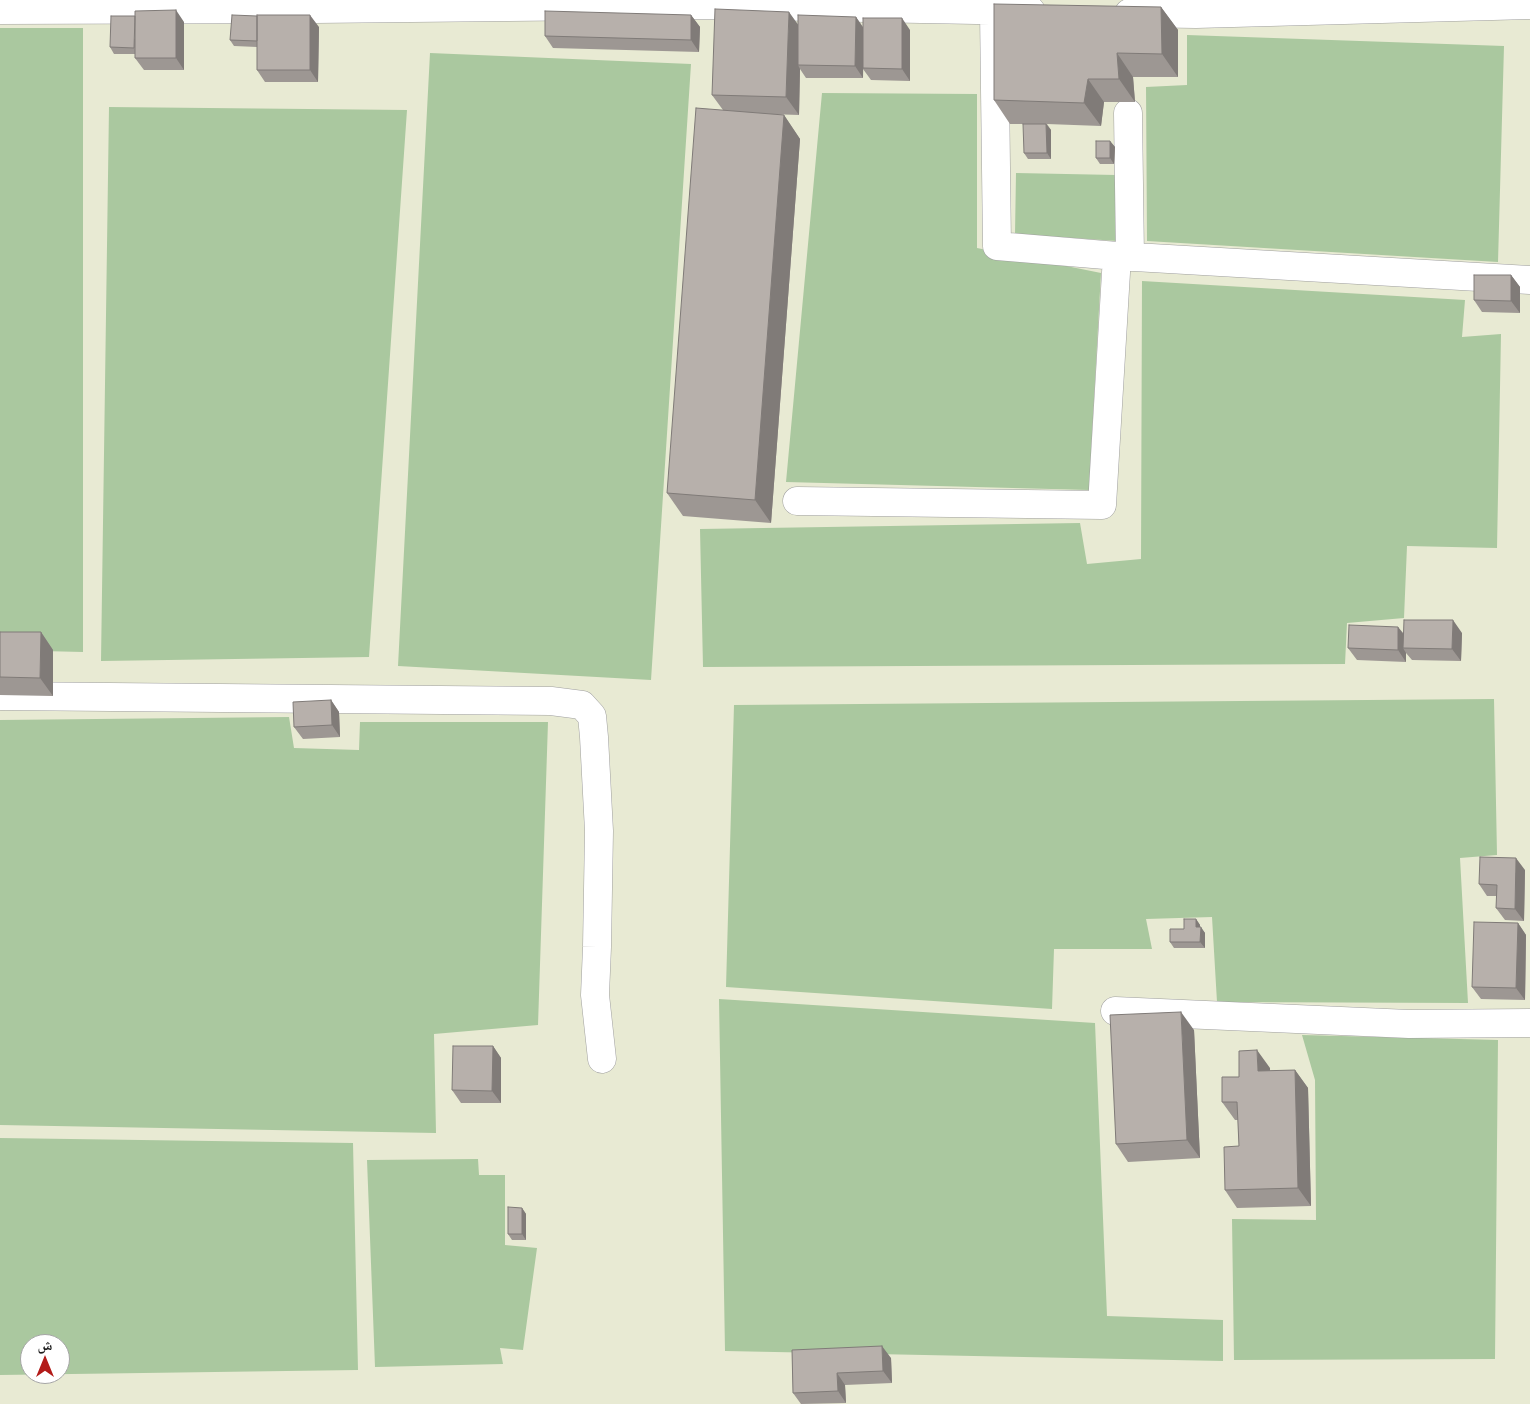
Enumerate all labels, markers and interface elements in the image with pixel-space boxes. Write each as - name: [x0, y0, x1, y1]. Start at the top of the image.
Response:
- north arrow: [20, 1334, 70, 1384]
- text: ش: [38, 1336, 52, 1354]

